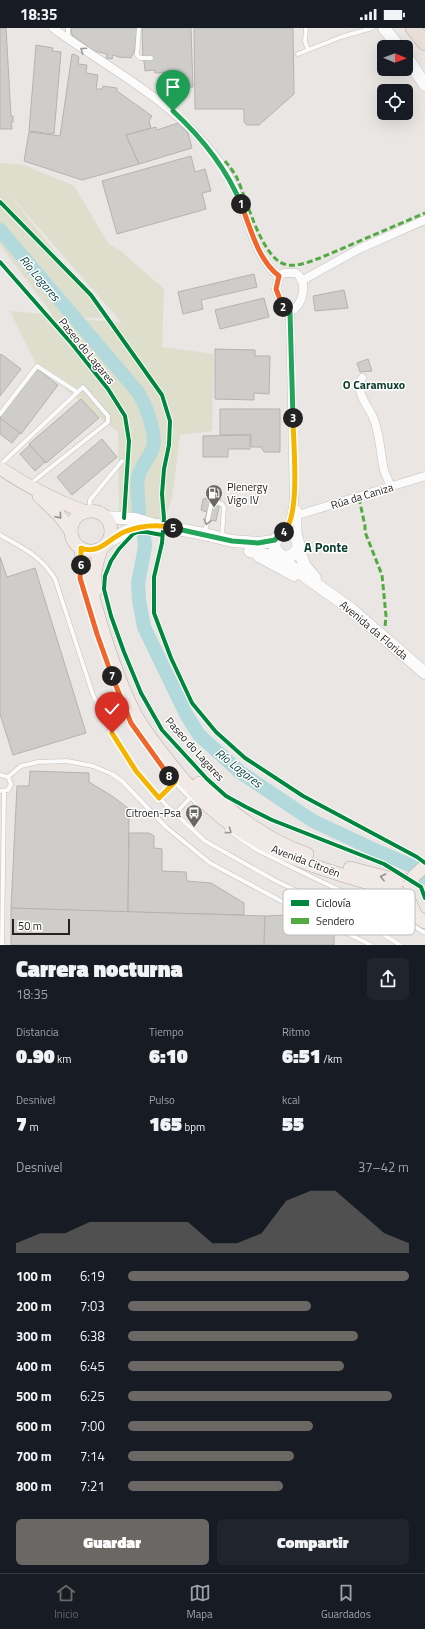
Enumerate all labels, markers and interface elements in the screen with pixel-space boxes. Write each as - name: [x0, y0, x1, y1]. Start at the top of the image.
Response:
- text: 18:35: [20, 3, 57, 26]
- north arrow: [377, 40, 413, 76]
- map controls: [377, 40, 413, 120]
- one-way arrow: [81, 48, 88, 55]
- pin: [156, 70, 190, 111]
- icon: arrive: [162, 76, 184, 98]
- button: locate: [377, 84, 413, 120]
- pin: 1: [231, 194, 251, 214]
- text: 1: [238, 196, 244, 212]
- water label: Río Lagares: [15, 251, 65, 306]
- pin: 2: [273, 297, 293, 317]
- text: 2: [280, 299, 286, 315]
- street label: Paseo do Lagares: [55, 314, 119, 388]
- district label: O Caramuxo: [343, 375, 405, 394]
- pin: 3: [283, 408, 303, 428]
- text: 3: [290, 410, 296, 426]
- place label: Plenergy Vigo IV: [227, 479, 268, 508]
- street label: Rúa da Caniza: [329, 479, 396, 513]
- fuel station icon: Plenergy Vigo IV: [204, 483, 224, 508]
- one-way arrow: [54, 511, 61, 518]
- pin: 5: [163, 518, 183, 538]
- one-way arrow: [203, 518, 212, 525]
- text: 5: [170, 520, 176, 536]
- pin: 4: [274, 522, 294, 542]
- text: 4: [281, 524, 287, 540]
- district label: A Ponte: [304, 537, 348, 557]
- pin: 6: [71, 555, 91, 575]
- text: 6: [78, 557, 84, 573]
- street label: Avenida da Florida: [336, 597, 412, 664]
- pin: 7: [102, 666, 122, 686]
- text: 7: [109, 668, 115, 684]
- pin: [95, 692, 129, 733]
- icon: check: [101, 698, 123, 720]
- street label: Paseo do Lagares: [162, 713, 228, 785]
- water label: Río Lagares: [212, 744, 267, 793]
- pin: 8: [159, 766, 179, 786]
- text: 8: [166, 768, 172, 784]
- bus stop icon: Citroen-Psa: [184, 803, 204, 828]
- place label: Citroen-Psa: [126, 805, 181, 821]
- one-way arrow: [224, 826, 231, 833]
- street label: Avenida Citroën: [269, 841, 343, 881]
- one-way arrow: [380, 873, 387, 882]
- legend: [283, 889, 415, 935]
- text: Ciclovía: [316, 895, 351, 911]
- text: Sendero: [316, 913, 354, 929]
- scale bar: [12, 917, 70, 936]
- text: 50 m: [18, 918, 42, 934]
- text: Carrera nocturna: [16, 952, 183, 986]
- button: share: [367, 958, 409, 1000]
- text: 18:35: [16, 984, 48, 1004]
- text: Distancia: [16, 1024, 59, 1040]
- text: Tiempo: [149, 1024, 184, 1040]
- text: Ritmo: [282, 1024, 310, 1040]
- text: 0.90: [16, 1040, 55, 1071]
- text: 6:10: [149, 1040, 188, 1071]
- text: 6:51: [282, 1040, 321, 1071]
- text: km: [55, 1051, 72, 1067]
- text: /km: [321, 1051, 342, 1067]
- text: Desnivel: [16, 1092, 55, 1108]
- text: Pulso: [149, 1092, 175, 1108]
- text: kcal: [282, 1092, 300, 1108]
- text: 7: [16, 1108, 27, 1139]
- text: 165: [149, 1108, 182, 1139]
- text: 55: [282, 1108, 304, 1139]
- text: m: [27, 1119, 39, 1135]
- text: bpm: [182, 1119, 205, 1135]
- text: Desnivel: [16, 1157, 63, 1177]
- text: 37–42 m: [358, 1157, 409, 1177]
- text: 100 m: [16, 1266, 52, 1286]
- text: 6:19: [80, 1266, 105, 1286]
- text: 200 m: [16, 1296, 52, 1316]
- text: 7:03: [80, 1296, 105, 1316]
- text: 300 m: [16, 1326, 52, 1346]
- text: 6:38: [80, 1326, 105, 1346]
- text: 400 m: [16, 1356, 52, 1376]
- text: 6:45: [80, 1356, 105, 1376]
- text: 500 m: [16, 1386, 52, 1406]
- text: 6:25: [80, 1386, 105, 1406]
- text: 600 m: [16, 1416, 52, 1436]
- text: 7:00: [80, 1416, 105, 1436]
- text: 700 m: [16, 1446, 52, 1466]
- text: 7:14: [80, 1446, 105, 1466]
- text: 800 m: [16, 1476, 52, 1496]
- text: 7:21: [80, 1476, 105, 1496]
- button: Guardar: [16, 1519, 209, 1565]
- button: Compartir: [217, 1519, 409, 1565]
- tab: Inicio: [54, 1582, 78, 1622]
- tab: Mapa: [187, 1582, 213, 1622]
- tab: Guardados: [321, 1582, 371, 1622]

